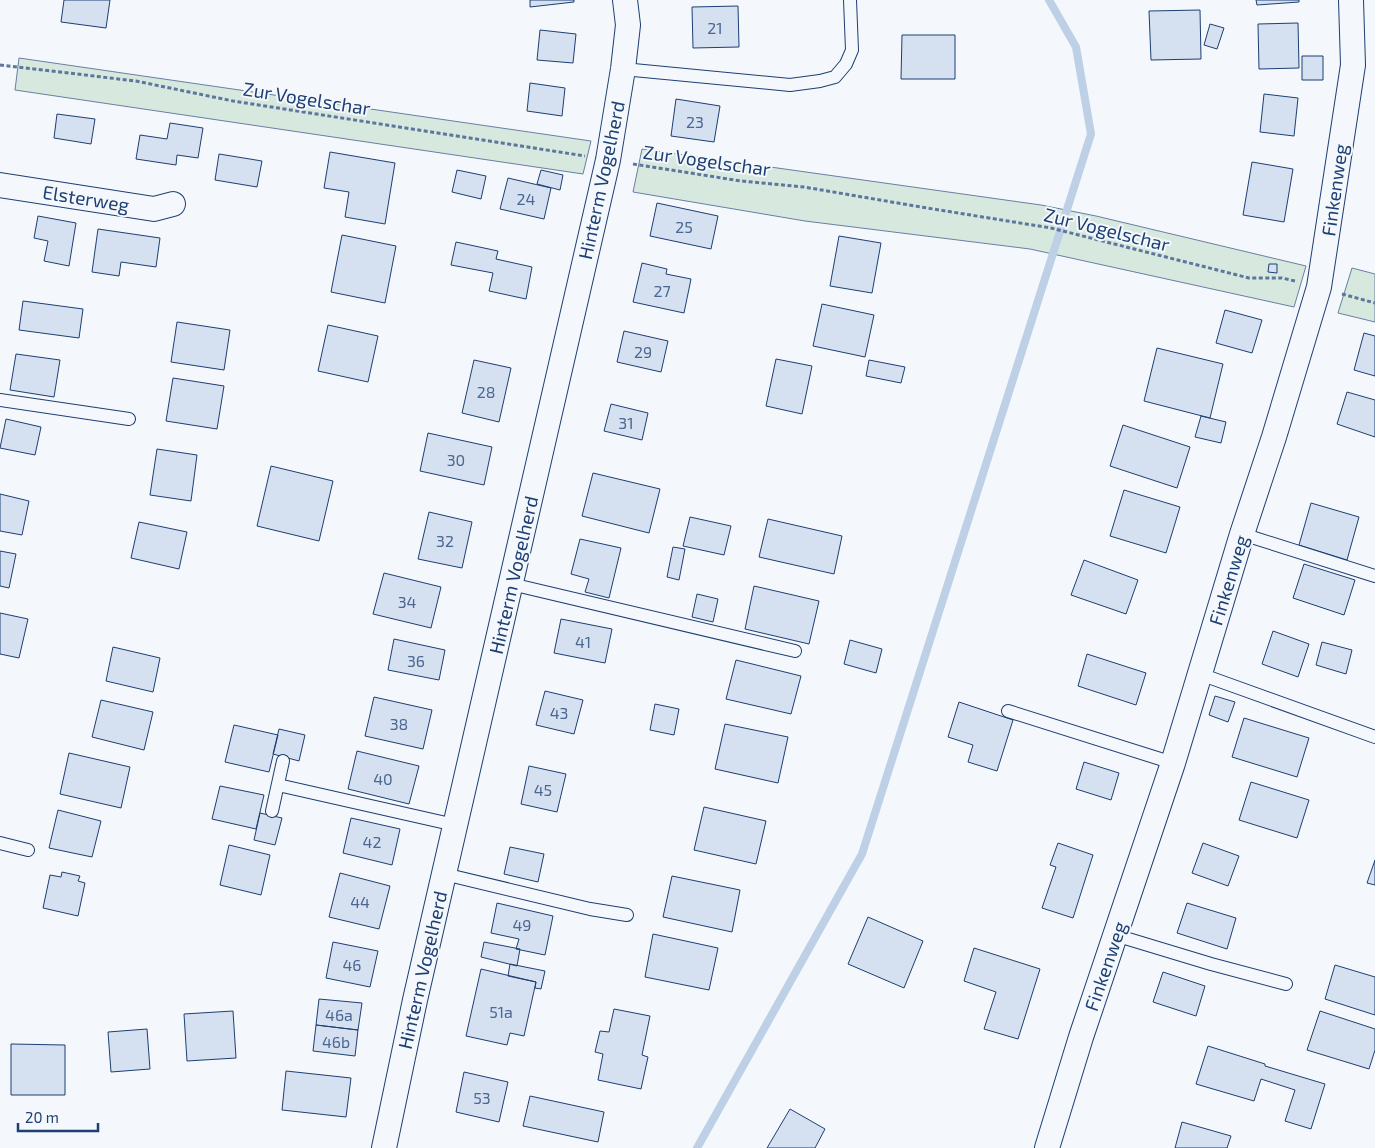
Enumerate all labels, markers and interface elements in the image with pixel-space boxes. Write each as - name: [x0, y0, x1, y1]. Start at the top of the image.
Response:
- house number: 21: [707, 18, 723, 37]
- street label: Zur Vogelschar: [242, 77, 373, 119]
- street label: Hinterm Vogelherd: [573, 99, 629, 261]
- house number: 23: [686, 112, 704, 131]
- street label: Zur Vogelschar: [642, 140, 773, 180]
- street label: Finkenweg: [1316, 142, 1352, 238]
- street label: Elsterweg: [41, 180, 131, 216]
- house number: 24: [517, 189, 536, 208]
- street label: Zur Vogelschar: [1042, 202, 1173, 256]
- house number: 25: [675, 217, 693, 236]
- house number: 27: [653, 281, 671, 300]
- house number: 29: [634, 342, 652, 361]
- house number: 28: [477, 382, 495, 401]
- house number: 31: [618, 413, 634, 432]
- house number: 30: [447, 450, 465, 469]
- street label: Hinterm Vogelherd: [484, 494, 542, 656]
- house number: 32: [436, 531, 454, 550]
- street label: Finkenweg: [1203, 532, 1253, 628]
- house number: 34: [398, 592, 417, 611]
- house number: 41: [575, 632, 591, 651]
- house number: 36: [407, 651, 425, 670]
- house number: 43: [550, 703, 568, 722]
- house number: 38: [390, 714, 408, 733]
- house number: 40: [373, 769, 393, 788]
- house number: 45: [534, 780, 552, 799]
- house number: 42: [363, 832, 381, 851]
- street label: Hinterm Vogelherd: [393, 889, 451, 1051]
- house number: 44: [350, 892, 370, 911]
- house number: 49: [513, 915, 532, 934]
- street label: Finkenweg: [1079, 918, 1131, 1014]
- house number: 46: [343, 955, 362, 974]
- house number: 51a: [489, 1002, 513, 1021]
- house number: 46a: [325, 1005, 353, 1024]
- house number: 46b: [322, 1032, 350, 1051]
- house number: 53: [473, 1088, 491, 1107]
- scale bar: [18, 1100, 98, 1132]
- text: 20 m: [25, 1108, 59, 1126]

